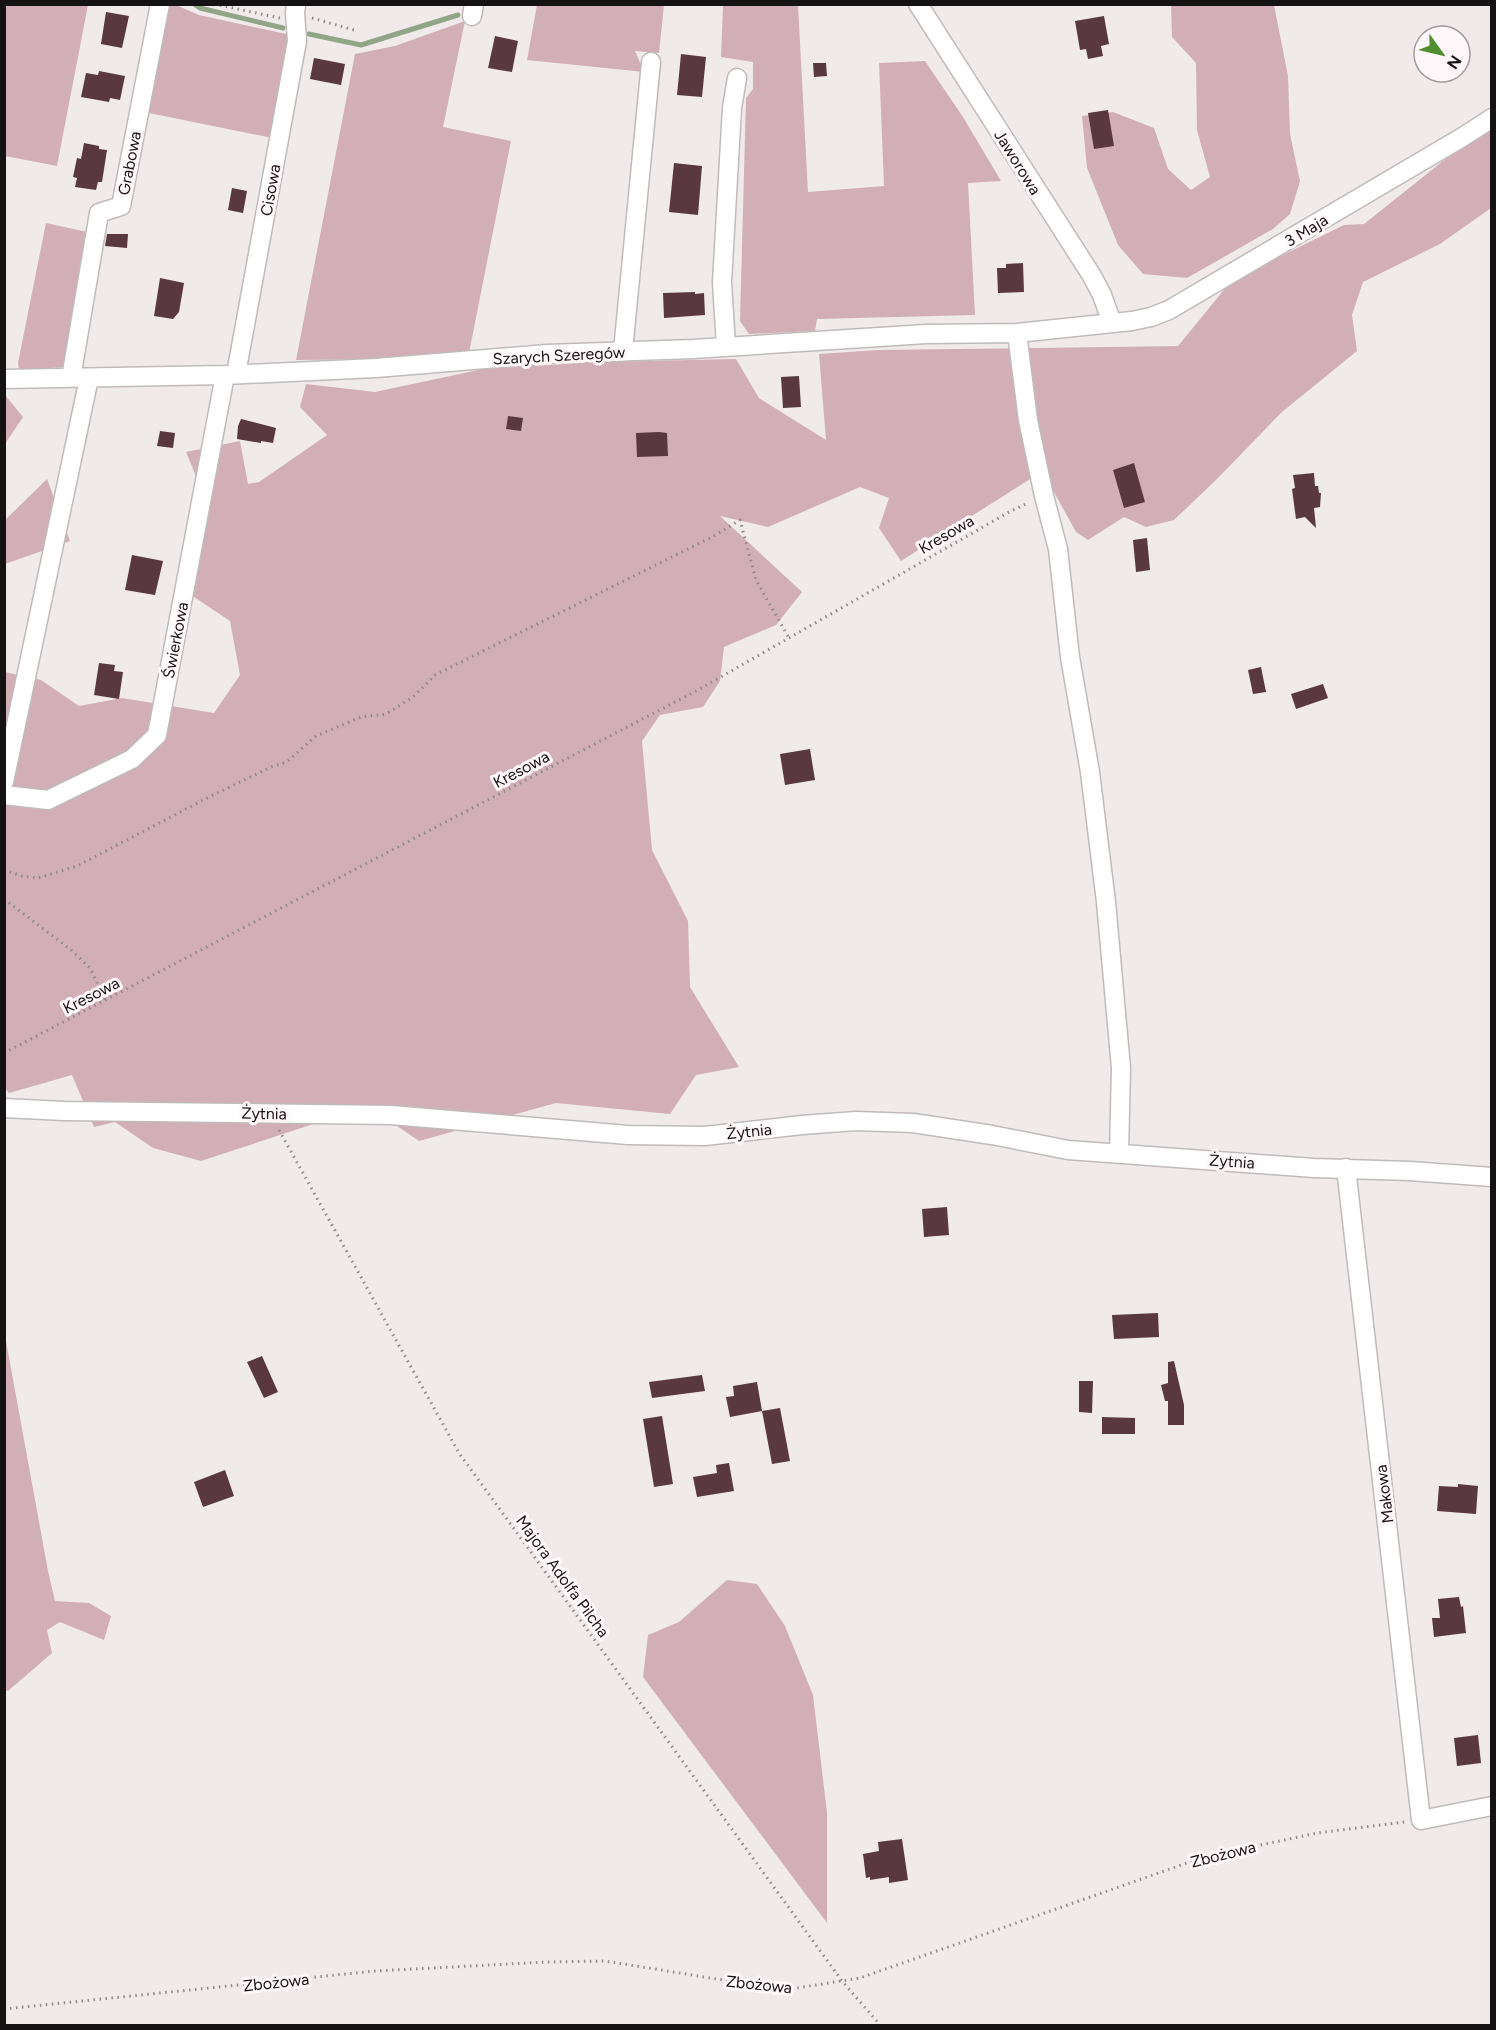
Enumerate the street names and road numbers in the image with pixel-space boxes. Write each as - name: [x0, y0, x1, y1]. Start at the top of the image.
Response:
- street label: Jaworowa: [990, 126, 1045, 198]
- street label: Grabowa: [114, 130, 145, 197]
- street label: Cisowa: [257, 163, 284, 217]
- street label: 3 Maja: [1281, 210, 1331, 251]
- street label: Szarych Szeregów: [492, 343, 626, 368]
- street label: Kresowa: [915, 511, 977, 558]
- street label: Świerkowa: [159, 600, 192, 680]
- street label: Kresowa: [490, 747, 553, 792]
- street label: Kresowa: [60, 973, 123, 1018]
- street label: Żytnia: [241, 1104, 287, 1123]
- street label: Żytnia: [725, 1120, 773, 1143]
- street label: Żytnia: [1209, 1150, 1255, 1173]
- street label: Makowa: [1371, 1464, 1398, 1524]
- street label: Majora Adolfa Pilcha: [512, 1512, 613, 1641]
- street label: Zbożowa: [1189, 1837, 1258, 1872]
- street label: Zbożowa: [242, 1970, 310, 1995]
- street label: Zbożowa: [725, 1972, 793, 1997]

